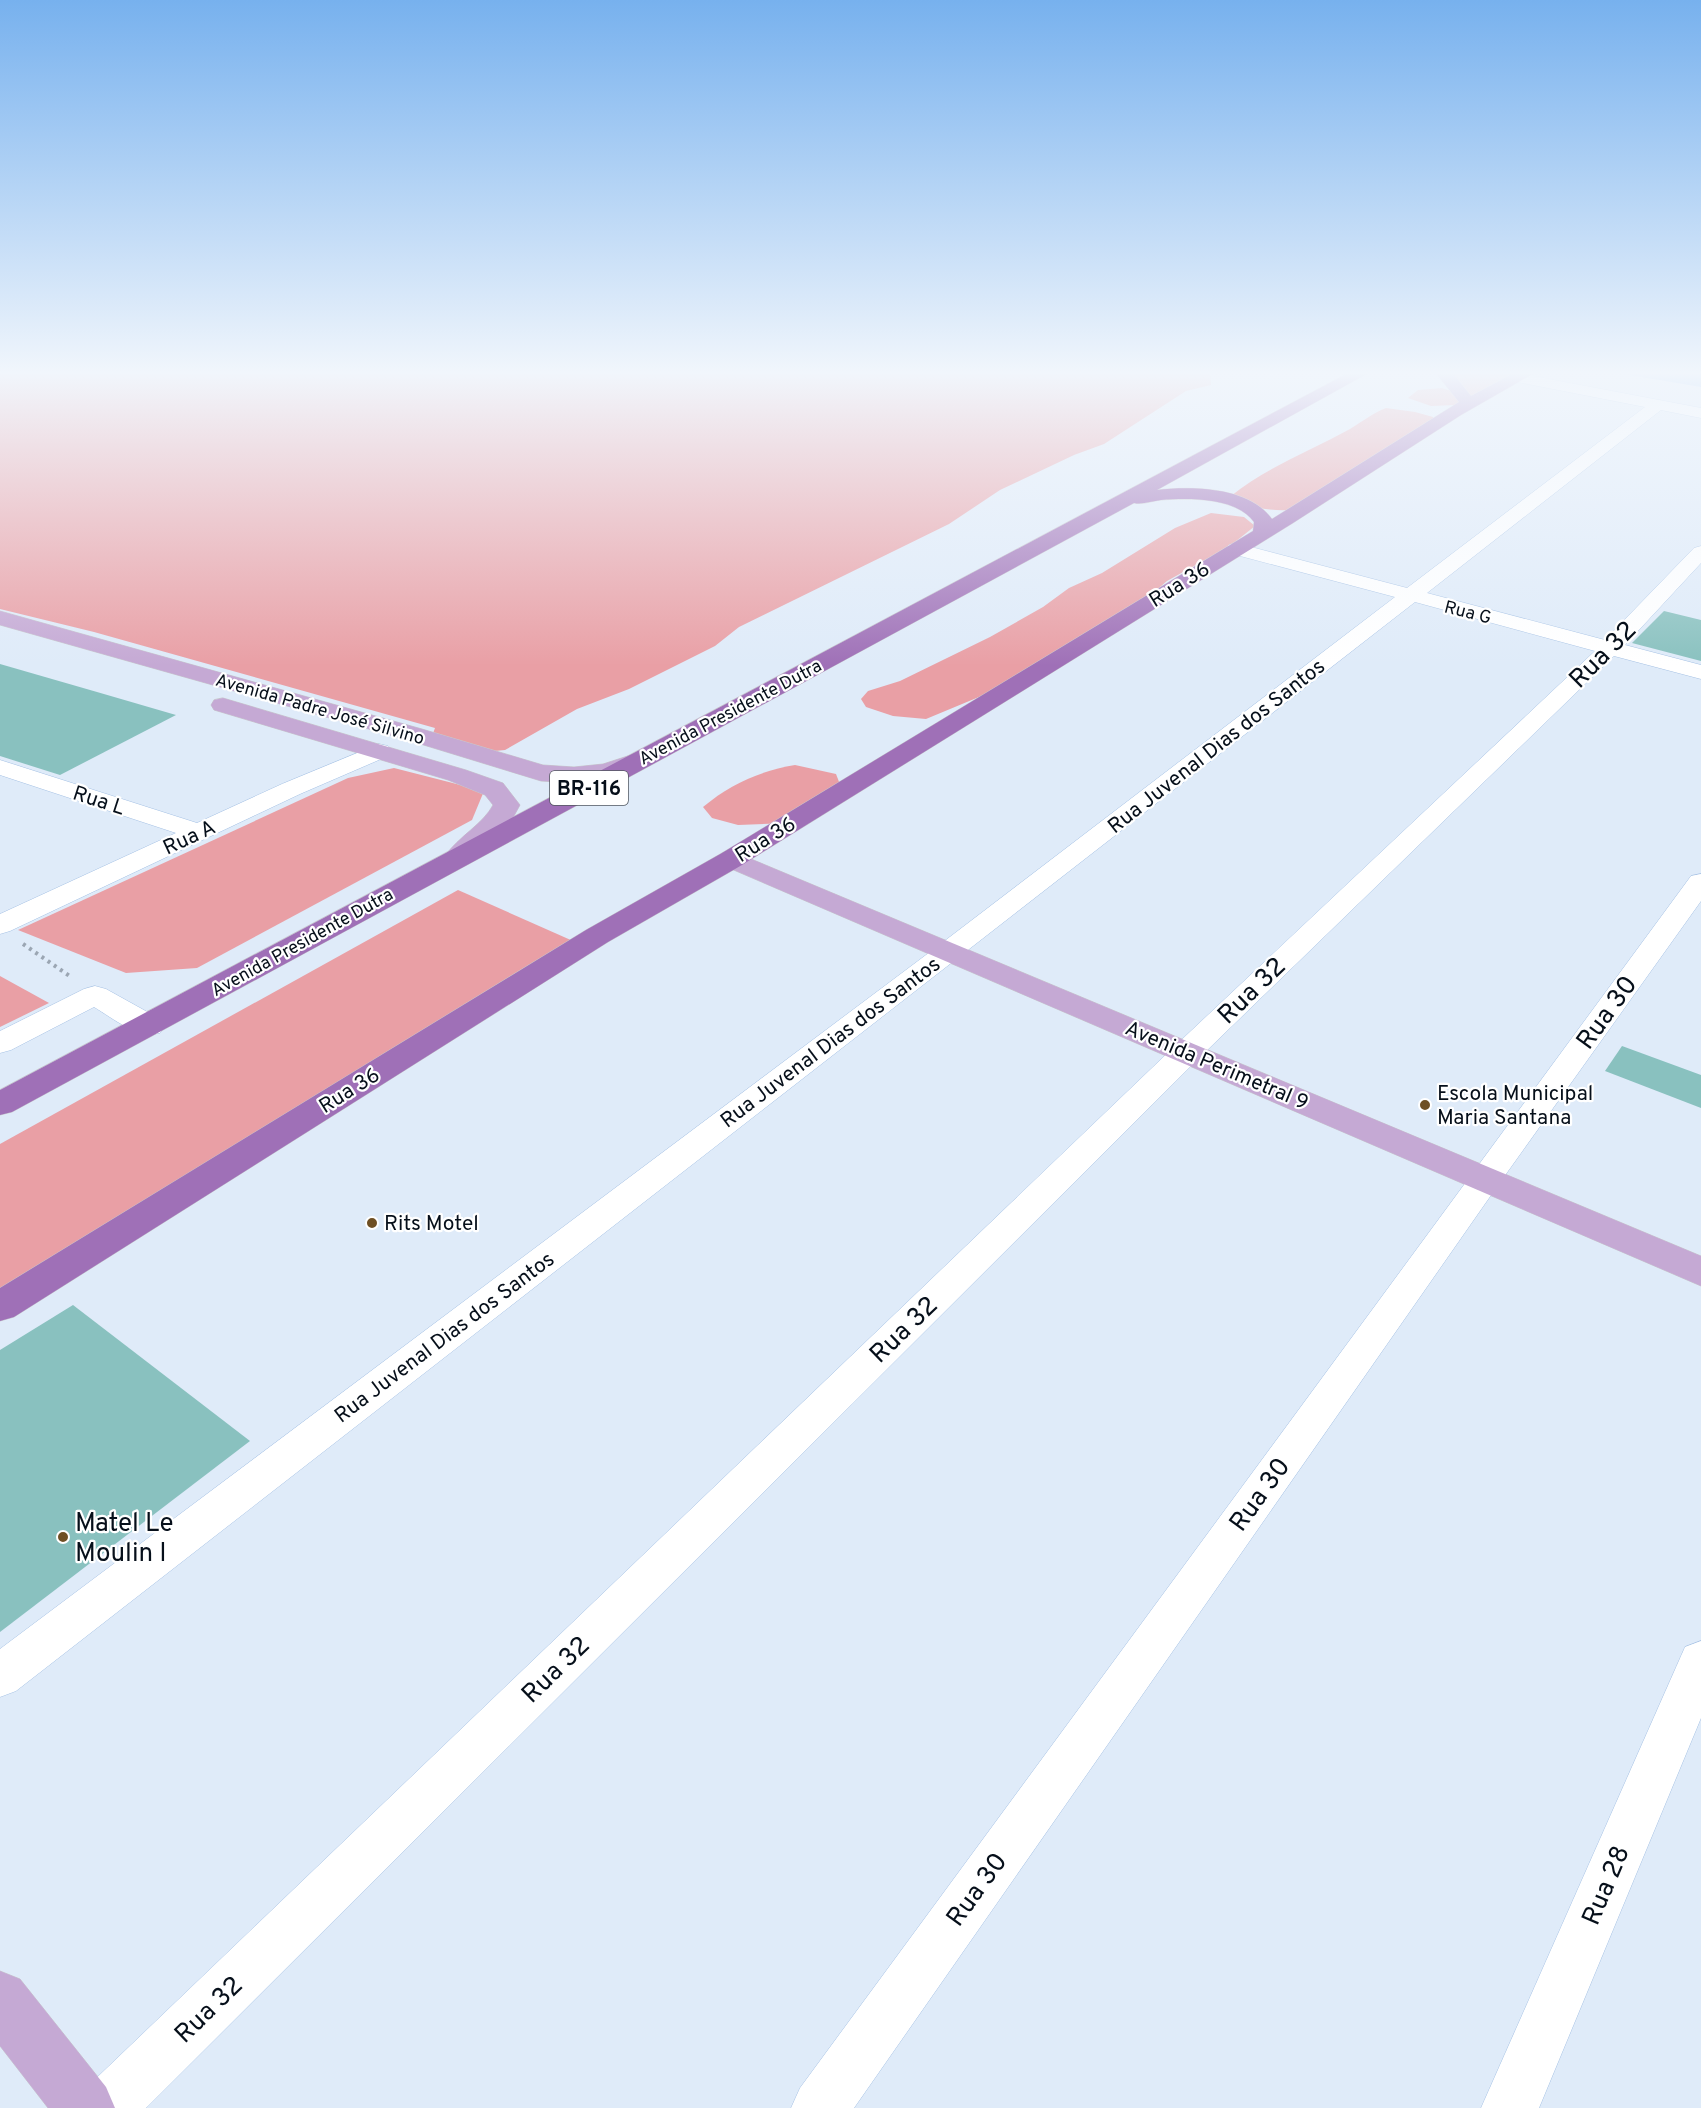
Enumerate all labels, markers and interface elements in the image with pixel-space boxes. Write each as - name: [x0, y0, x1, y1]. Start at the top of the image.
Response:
- street label: Rua 36: [1144, 556, 1215, 614]
- street label: Rua G: [1442, 596, 1494, 630]
- street label: Rua 32: [1563, 615, 1645, 697]
- street label: Rua Juvenal Dias dos Santos: [1103, 654, 1331, 841]
- street label: Avenida Presidente Dutra: [635, 655, 826, 771]
- street label: Avenida Padre José Silvino: [212, 670, 427, 751]
- road number: BR-116: [550, 771, 628, 805]
- street label: Rua L: [69, 780, 128, 823]
- street label: Rua 36: [730, 811, 801, 869]
- street label: Rua A: [159, 814, 220, 862]
- street label: Avenida Presidente Dutra: [208, 884, 398, 1003]
- street label: Rua 32: [1212, 951, 1294, 1032]
- street label: Rua Juvenal Dias dos Santos: [715, 952, 946, 1135]
- street label: Rua 30: [1570, 970, 1646, 1057]
- street label: Avenida Perimetral 9: [1121, 1016, 1312, 1117]
- street label: Rua 36: [314, 1062, 385, 1120]
- place label: Escola Municipal Maria Santana: [1437, 1081, 1593, 1132]
- marker: Escola Municipal Maria Santana: [1418, 1098, 1432, 1112]
- place label: Rits Motel: [384, 1211, 479, 1238]
- marker: Rits Motel: [365, 1216, 379, 1230]
- street label: Rua Juvenal Dias dos Santos: [329, 1247, 560, 1430]
- street label: Rua 32: [864, 1290, 946, 1371]
- street label: Rua 30: [1223, 1452, 1299, 1539]
- place label: Matel Le Moulin I: [75, 1508, 173, 1571]
- marker: Matel Le Moulin I: [56, 1530, 70, 1544]
- street label: Rua 32: [516, 1630, 598, 1711]
- street label: Rua 28: [1576, 1841, 1639, 1931]
- street label: Rua 30: [940, 1847, 1016, 1934]
- street label: Rua 32: [169, 1970, 251, 2051]

